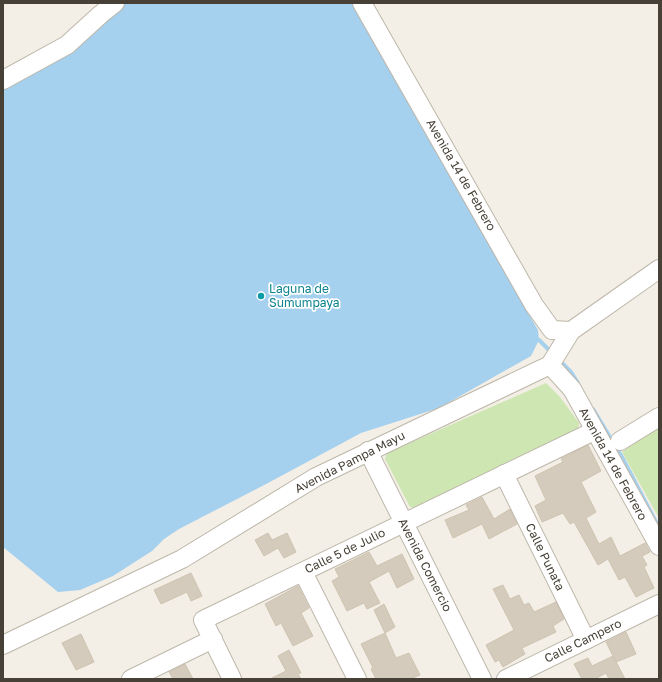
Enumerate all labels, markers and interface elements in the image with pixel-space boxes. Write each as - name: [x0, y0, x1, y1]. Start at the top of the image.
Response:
- street label: Avenida 14 de Febrero: [423, 116, 500, 233]
- place label: Laguna de Sumumpaya: [269, 281, 340, 310]
- marker: Laguna de Sumumpaya: [256, 291, 266, 301]
- street label: Avenida 14 de Febrero: [576, 405, 651, 523]
- street label: Avenida Pampa Mayu: [292, 427, 407, 496]
- street label: Avenida Comercio: [395, 515, 456, 614]
- street label: Calle Punata: [523, 521, 568, 593]
- street label: Calle 5 de Julio: [302, 525, 388, 577]
- street label: Calle Campero: [542, 615, 624, 666]

